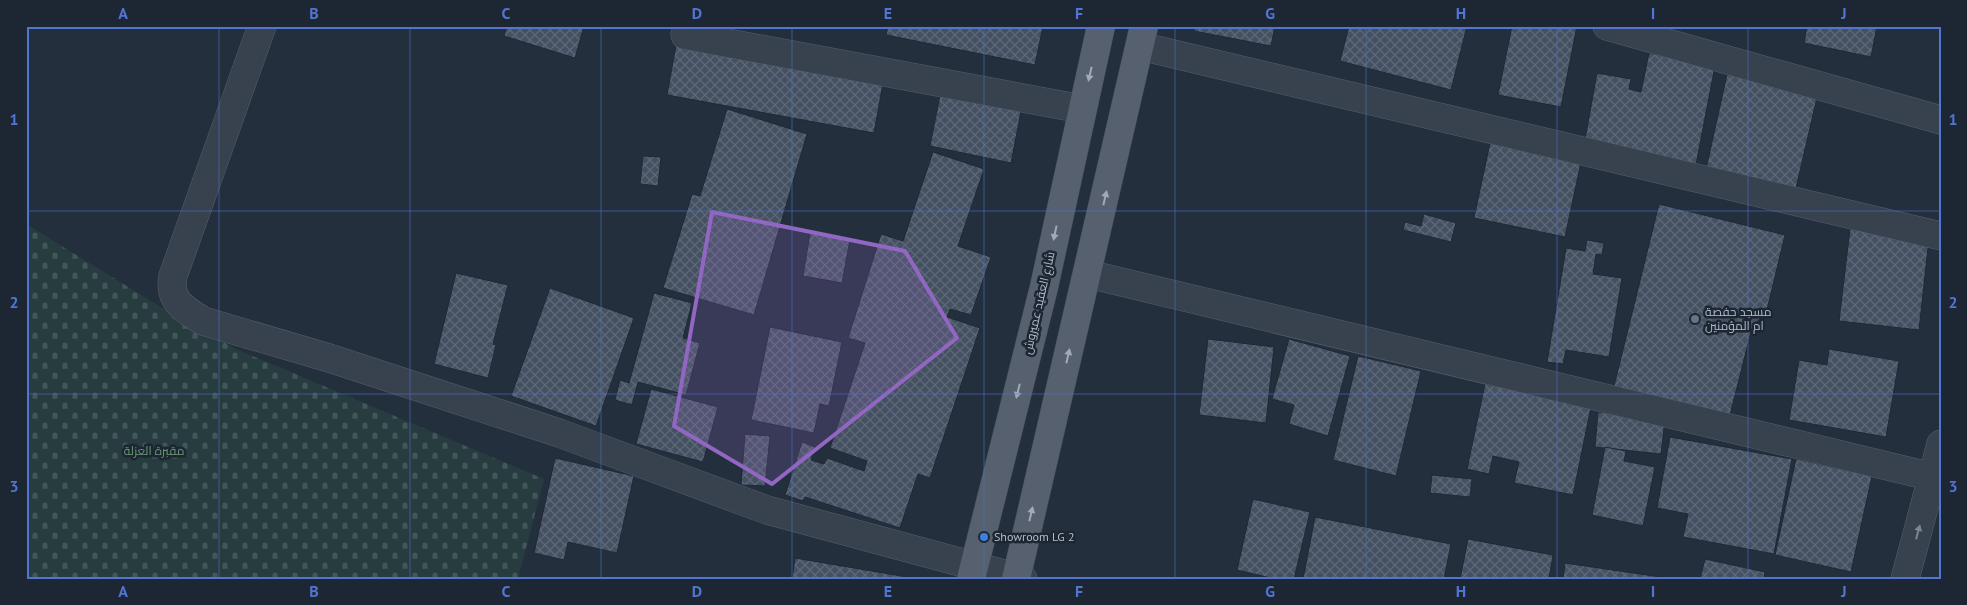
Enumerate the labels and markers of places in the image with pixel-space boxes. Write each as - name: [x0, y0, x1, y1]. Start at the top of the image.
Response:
- place label: مسجد حفصة ام المؤمنين: [1705, 304, 1771, 334]
- marker: مسجد حفصة ام المؤمنين: [1689, 313, 1701, 325]
- place label: Showroom LG 2: [994, 529, 1074, 544]
- marker: Showroom LG 2: [978, 531, 990, 543]

